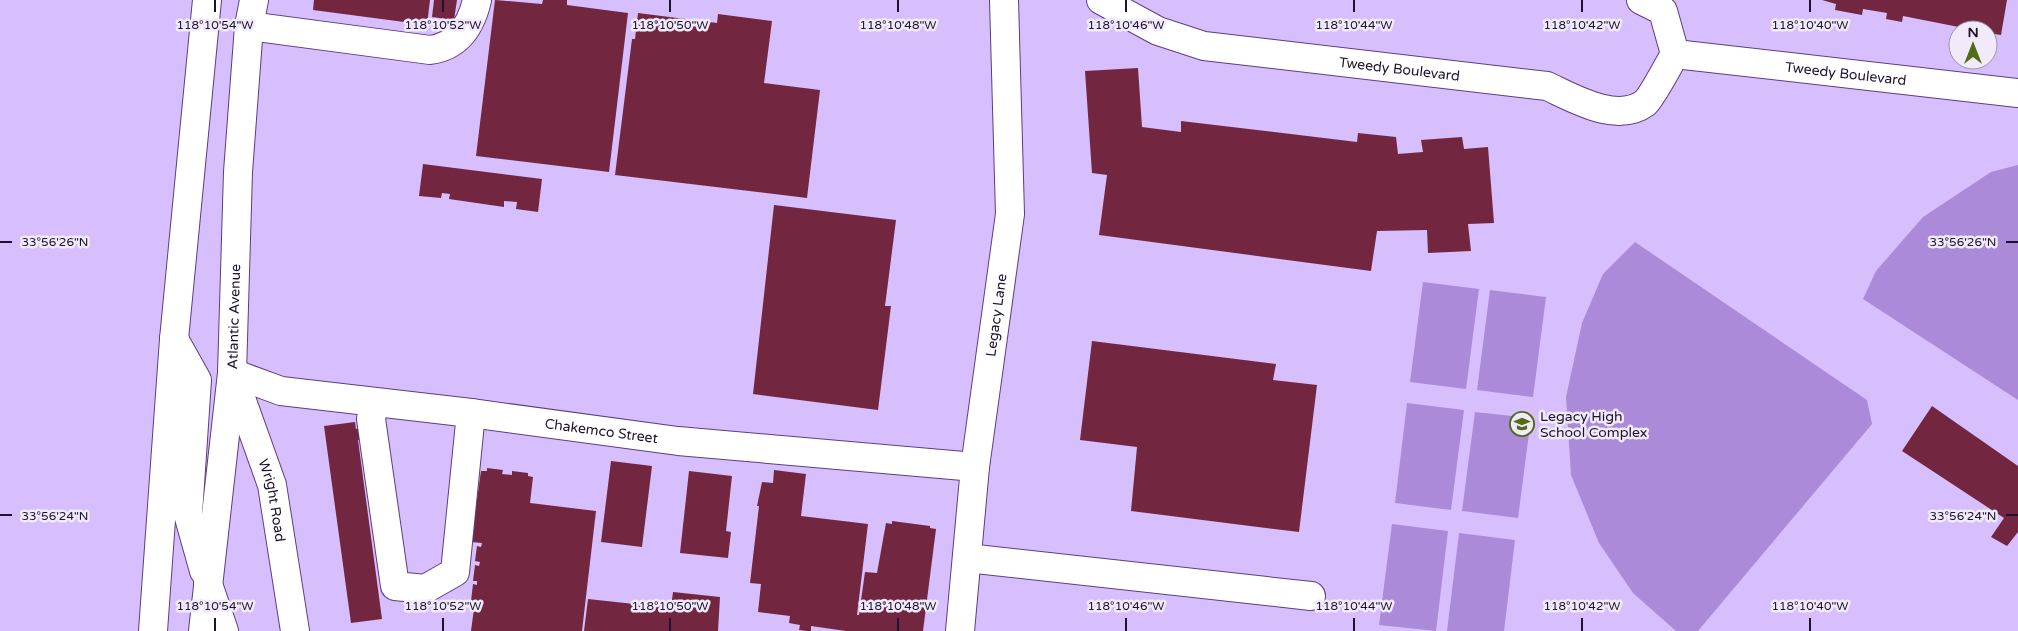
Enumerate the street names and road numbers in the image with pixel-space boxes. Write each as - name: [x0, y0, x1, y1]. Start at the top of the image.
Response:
- street label: Tweedy Boulevard: [1338, 54, 1461, 85]
- street label: Tweedy Boulevard: [1784, 59, 1907, 89]
- street label: Atlantic Avenue: [224, 264, 244, 370]
- street label: Legacy Lane: [982, 272, 1011, 358]
- street label: Chakemco Street: [544, 415, 660, 447]
- street label: Wright Road: [254, 457, 289, 543]

